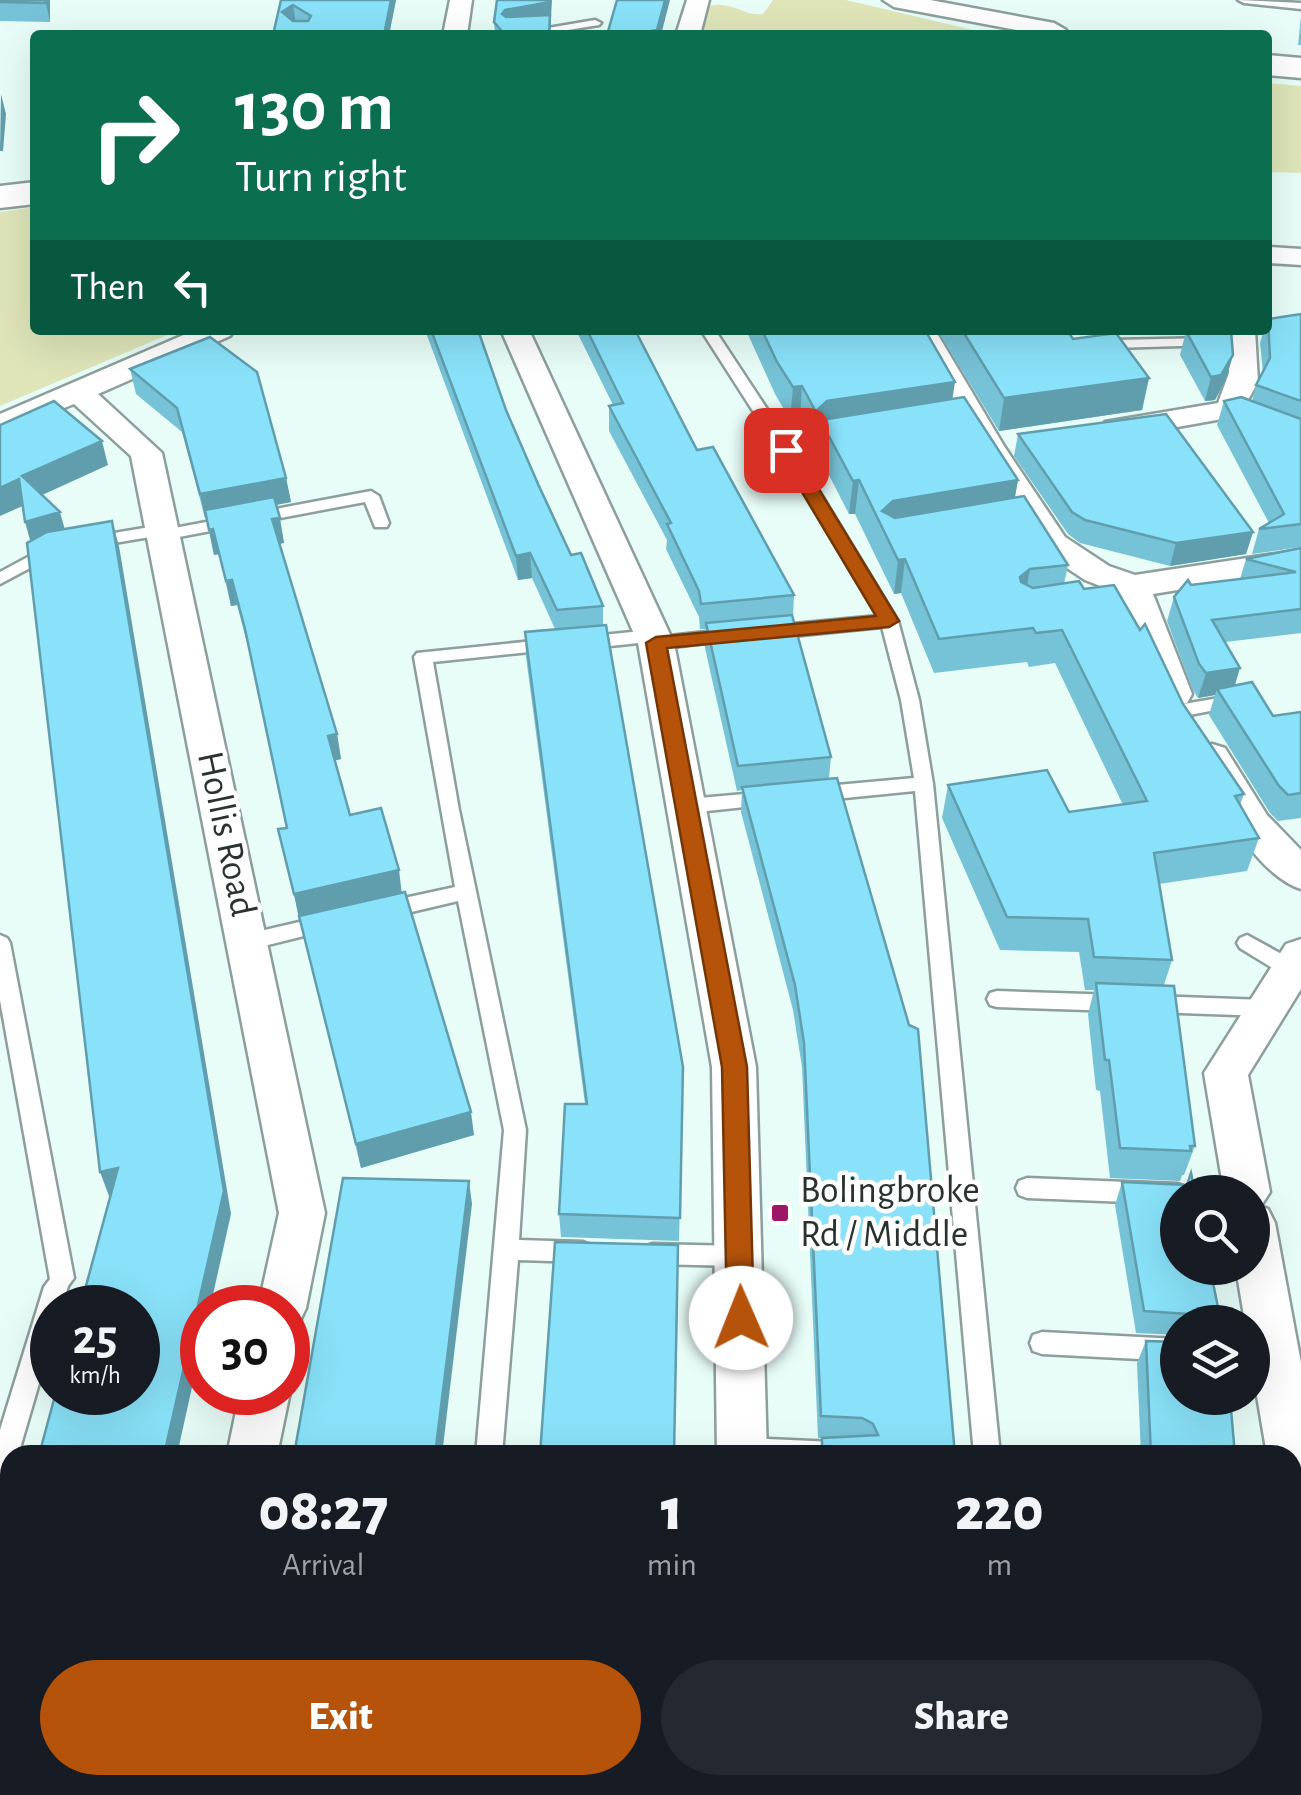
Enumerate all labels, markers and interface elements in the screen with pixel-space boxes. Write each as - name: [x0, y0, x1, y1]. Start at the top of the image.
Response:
- icon: right: [70, 70, 200, 200]
- text: 130 m: [235, 73, 394, 143]
- text: Turn right: [235, 155, 407, 200]
- icon: left: [165, 260, 220, 315]
- text: Then: [70, 269, 145, 307]
- pin: [744, 408, 829, 493]
- icon: arrive: [759, 423, 814, 478]
- street label: Hollis Road: [190, 748, 262, 920]
- place label: Bolingbroke Rd / Middle: [800, 1172, 980, 1254]
- map controls: [1160, 1175, 1270, 1415]
- button: search: [1160, 1175, 1270, 1285]
- marker: Bolingbroke Rd / Middle: [769, 1202, 791, 1224]
- position arrow: [689, 1266, 793, 1370]
- speed limit sign: 30: [180, 1285, 310, 1415]
- button: layers: [1160, 1305, 1270, 1415]
- text: 25: [72, 1313, 118, 1363]
- text: km/h: [69, 1363, 121, 1388]
- text: 08:27: [258, 1481, 388, 1541]
- text: 1: [661, 1481, 683, 1541]
- text: 220: [955, 1481, 1044, 1541]
- text: Arrival: [282, 1549, 365, 1581]
- text: min: [647, 1549, 697, 1581]
- text: m: [986, 1549, 1012, 1581]
- button: Exit: [40, 1660, 641, 1775]
- button: Share: [661, 1660, 1262, 1775]

